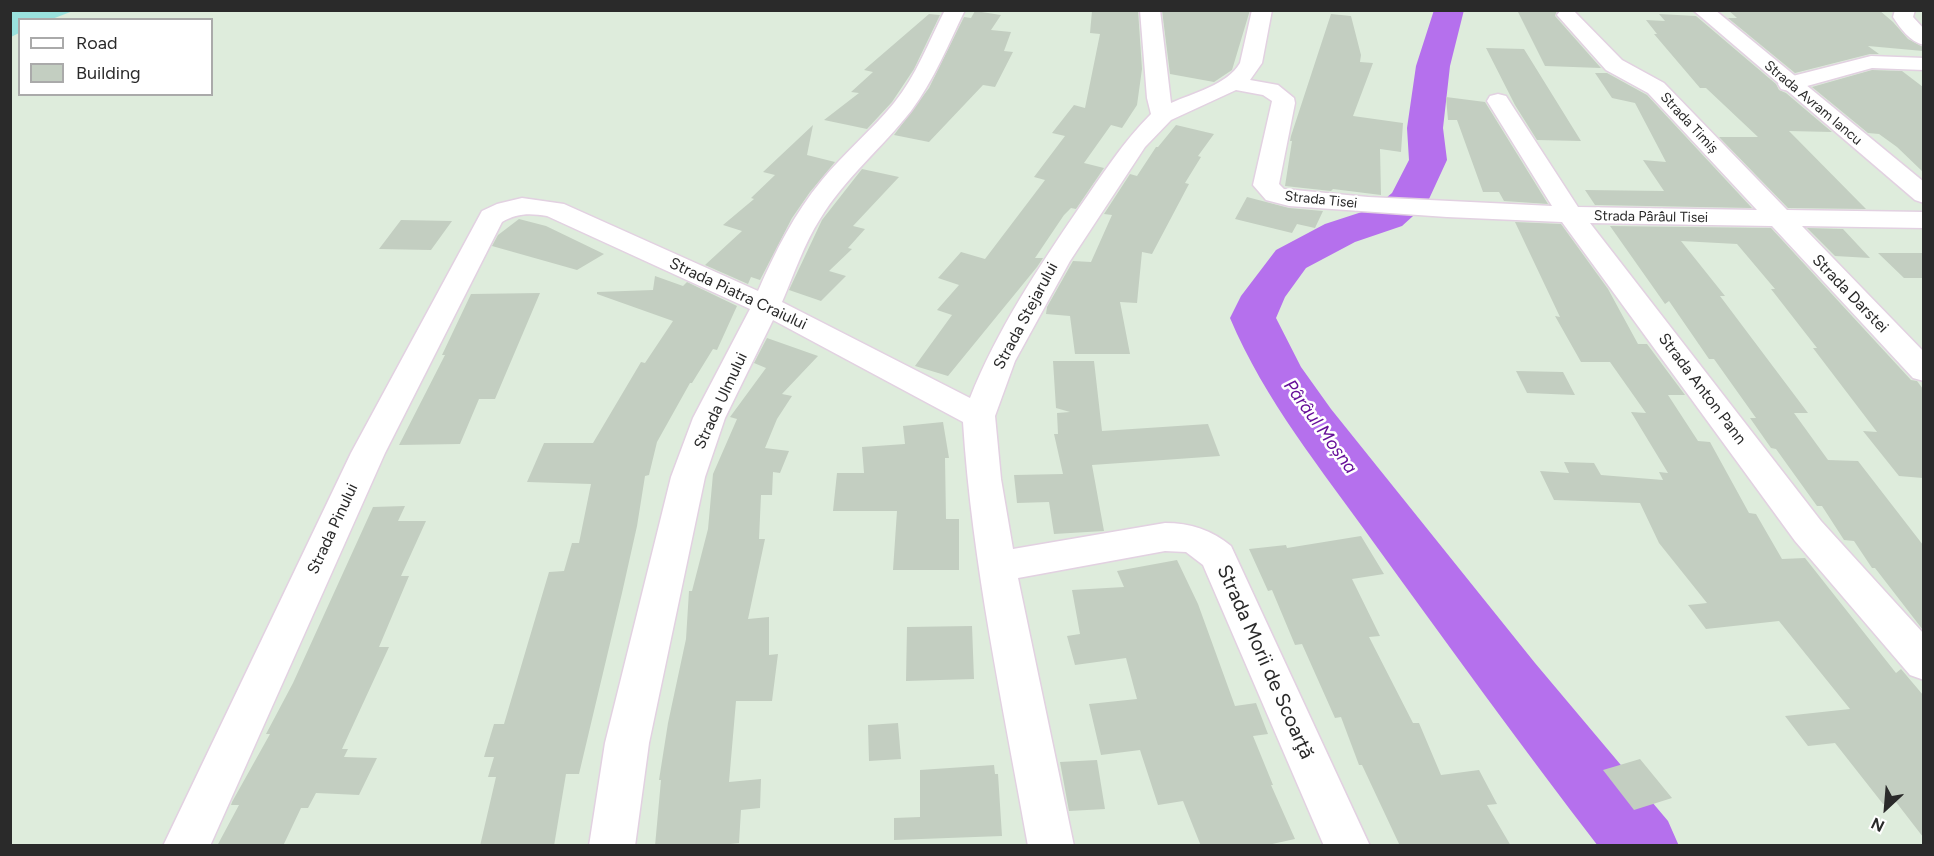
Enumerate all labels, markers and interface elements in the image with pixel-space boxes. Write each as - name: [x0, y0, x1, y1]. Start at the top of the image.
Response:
- legend: [18, 18, 213, 96]
- text: Road: [76, 32, 117, 54]
- street label: Strada Avram Iancu: [1761, 57, 1865, 149]
- text: Building: [76, 62, 141, 84]
- street label: Strada Timiș: [1657, 89, 1721, 157]
- street label: Strada Tisei: [1284, 188, 1358, 212]
- street label: Strada Pârâul Tisei: [1594, 208, 1708, 226]
- street label: Strada Darstei: [1808, 251, 1892, 337]
- street label: Strada Piatra Craiului: [666, 254, 810, 334]
- street label: Strada Stejarului: [990, 259, 1062, 373]
- street label: Strada Anton Pann: [1654, 330, 1750, 448]
- street label: Strada Ulmului: [690, 350, 752, 452]
- water label: Pârâul Moșna: [1279, 376, 1361, 478]
- street label: Strada Pinului: [304, 481, 362, 577]
- street label: Strada Morii de Scoarţă: [1211, 561, 1319, 763]
- north arrow: [1856, 778, 1916, 838]
- text: N: [1868, 813, 1888, 836]

